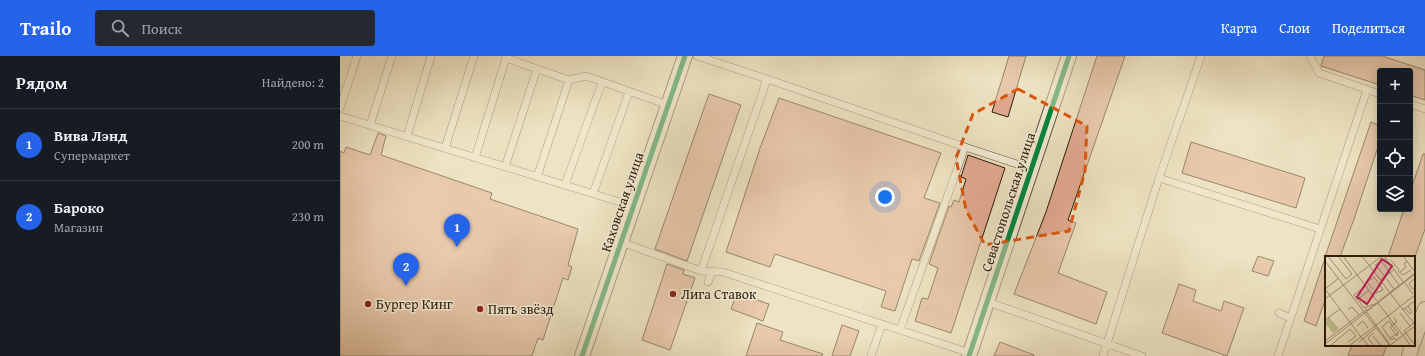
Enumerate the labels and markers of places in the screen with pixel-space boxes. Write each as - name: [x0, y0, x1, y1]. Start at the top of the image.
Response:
- pin: 1: [444, 214, 470, 247]
- pin: 2: [393, 253, 419, 286]
- place label: Лига Ставок: [681, 284, 757, 304]
- marker: Лига Ставок: [668, 289, 678, 299]
- place label: Бургер Кинг: [376, 294, 453, 314]
- marker: Бургер Кинг: [363, 299, 373, 309]
- place label: Пять звёзд: [488, 299, 554, 319]
- marker: Пять звёзд: [475, 304, 485, 314]

